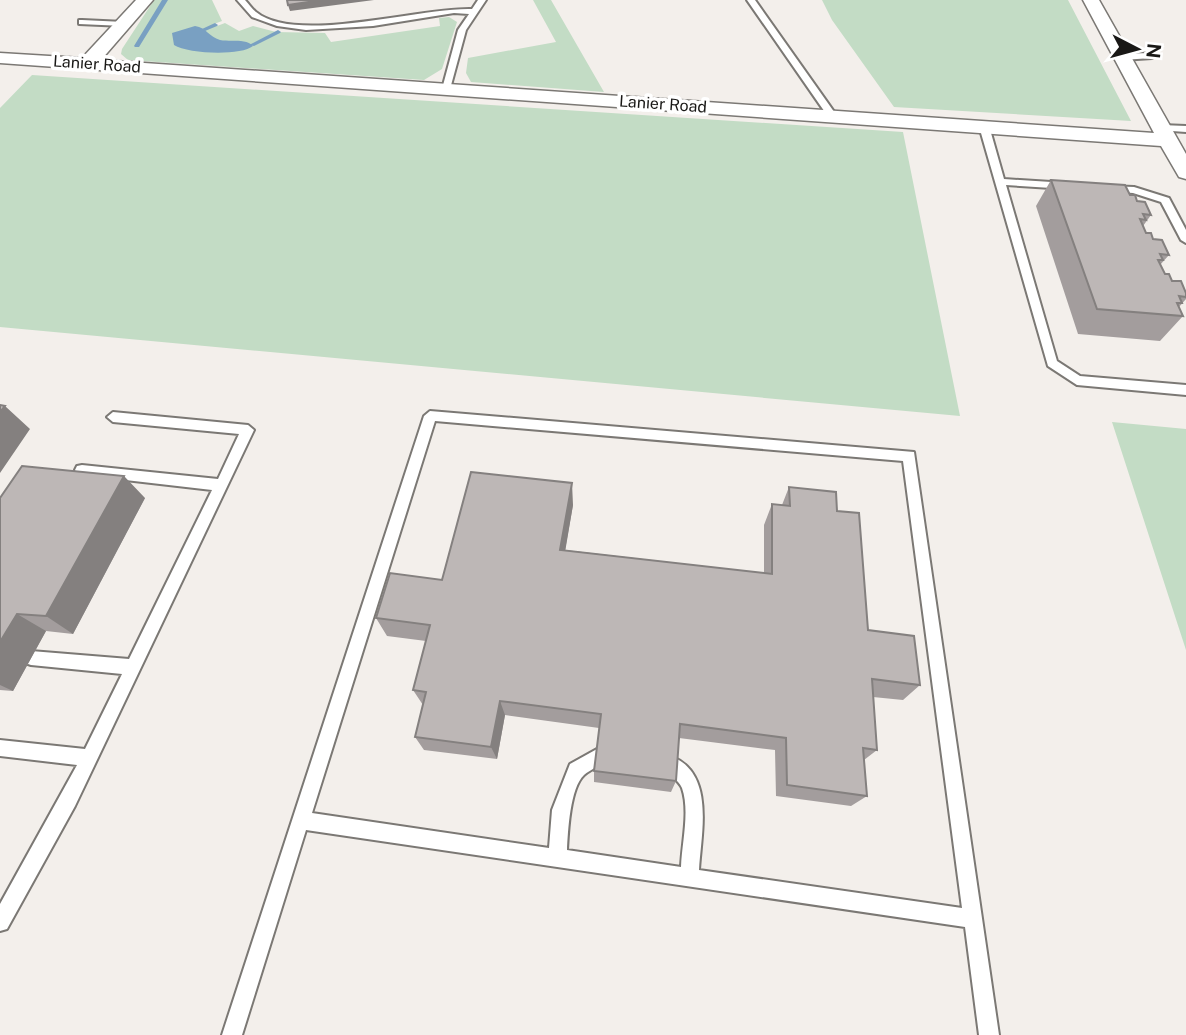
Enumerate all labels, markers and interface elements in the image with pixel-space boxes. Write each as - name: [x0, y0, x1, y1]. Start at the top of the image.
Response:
- north arrow: [1102, 14, 1172, 84]
- text: N: [1142, 42, 1166, 59]
- street label: Lanier Road: [52, 51, 142, 77]
- street label: Lanier Road: [618, 91, 708, 117]

